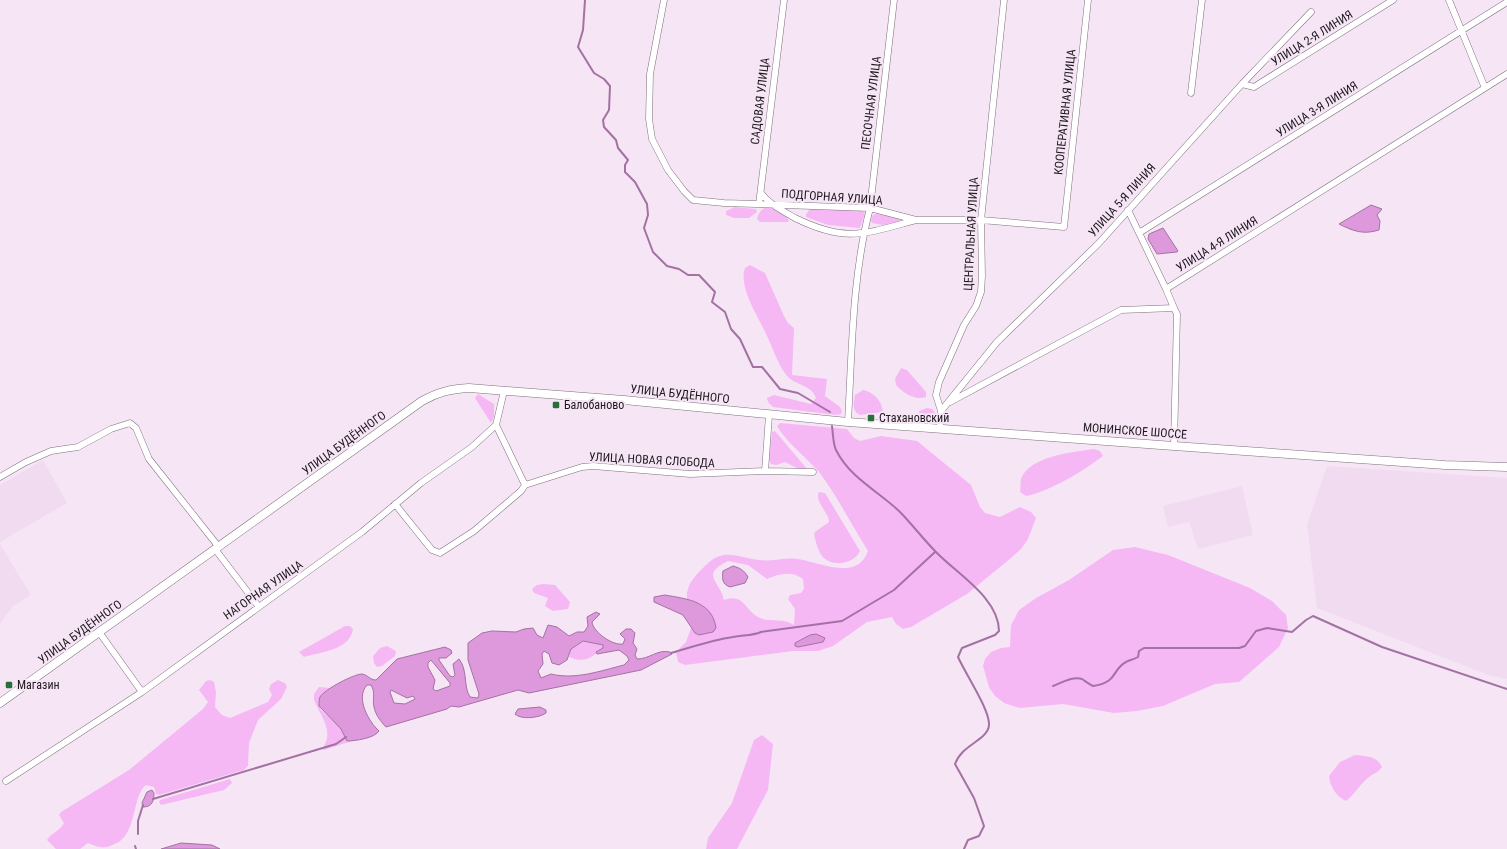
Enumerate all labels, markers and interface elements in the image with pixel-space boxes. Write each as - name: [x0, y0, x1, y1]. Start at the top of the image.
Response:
- street label: УЛИЦА 2-Я ЛИНИЯ: [1269, 7, 1355, 69]
- street label: КООПЕРАТИВНАЯ УЛИЦА: [1051, 48, 1079, 176]
- street label: ПЕСОЧНАЯ УЛИЦА: [858, 55, 884, 151]
- street label: САДОВАЯ УЛИЦА: [748, 57, 772, 145]
- street label: УЛИЦА 3-Я ЛИНИЯ: [1274, 78, 1360, 140]
- street label: УЛИЦА 5-Я ЛИНИЯ: [1086, 161, 1158, 239]
- street label: ЦЕНТРАЛЬНАЯ УЛИЦА: [961, 177, 981, 291]
- street label: ПОДГОРНАЯ УЛИЦА: [781, 186, 883, 208]
- street label: УЛИЦА 4-Я ЛИНИЯ: [1174, 213, 1260, 275]
- street label: УЛИЦА БУДЁННОГО: [630, 381, 730, 406]
- place label: Балобаново: [564, 398, 624, 412]
- marker: Балобаново: [551, 400, 561, 410]
- street label: УЛИЦА БУДЁННОГО: [299, 407, 388, 478]
- place label: Стахановский: [879, 411, 949, 425]
- marker: Стахановский: [866, 413, 876, 423]
- street label: МОНИНСКОЕ ШОССЕ: [1082, 420, 1188, 442]
- street label: УЛИЦА НОВАЯ СЛОБОДА: [589, 450, 715, 470]
- street label: НАГОРНАЯ УЛИЦА: [221, 557, 305, 623]
- street label: УЛИЦА БУДЁННОГО: [35, 596, 124, 667]
- place label: Магазин: [17, 678, 60, 692]
- marker: Магазин: [4, 680, 14, 690]

